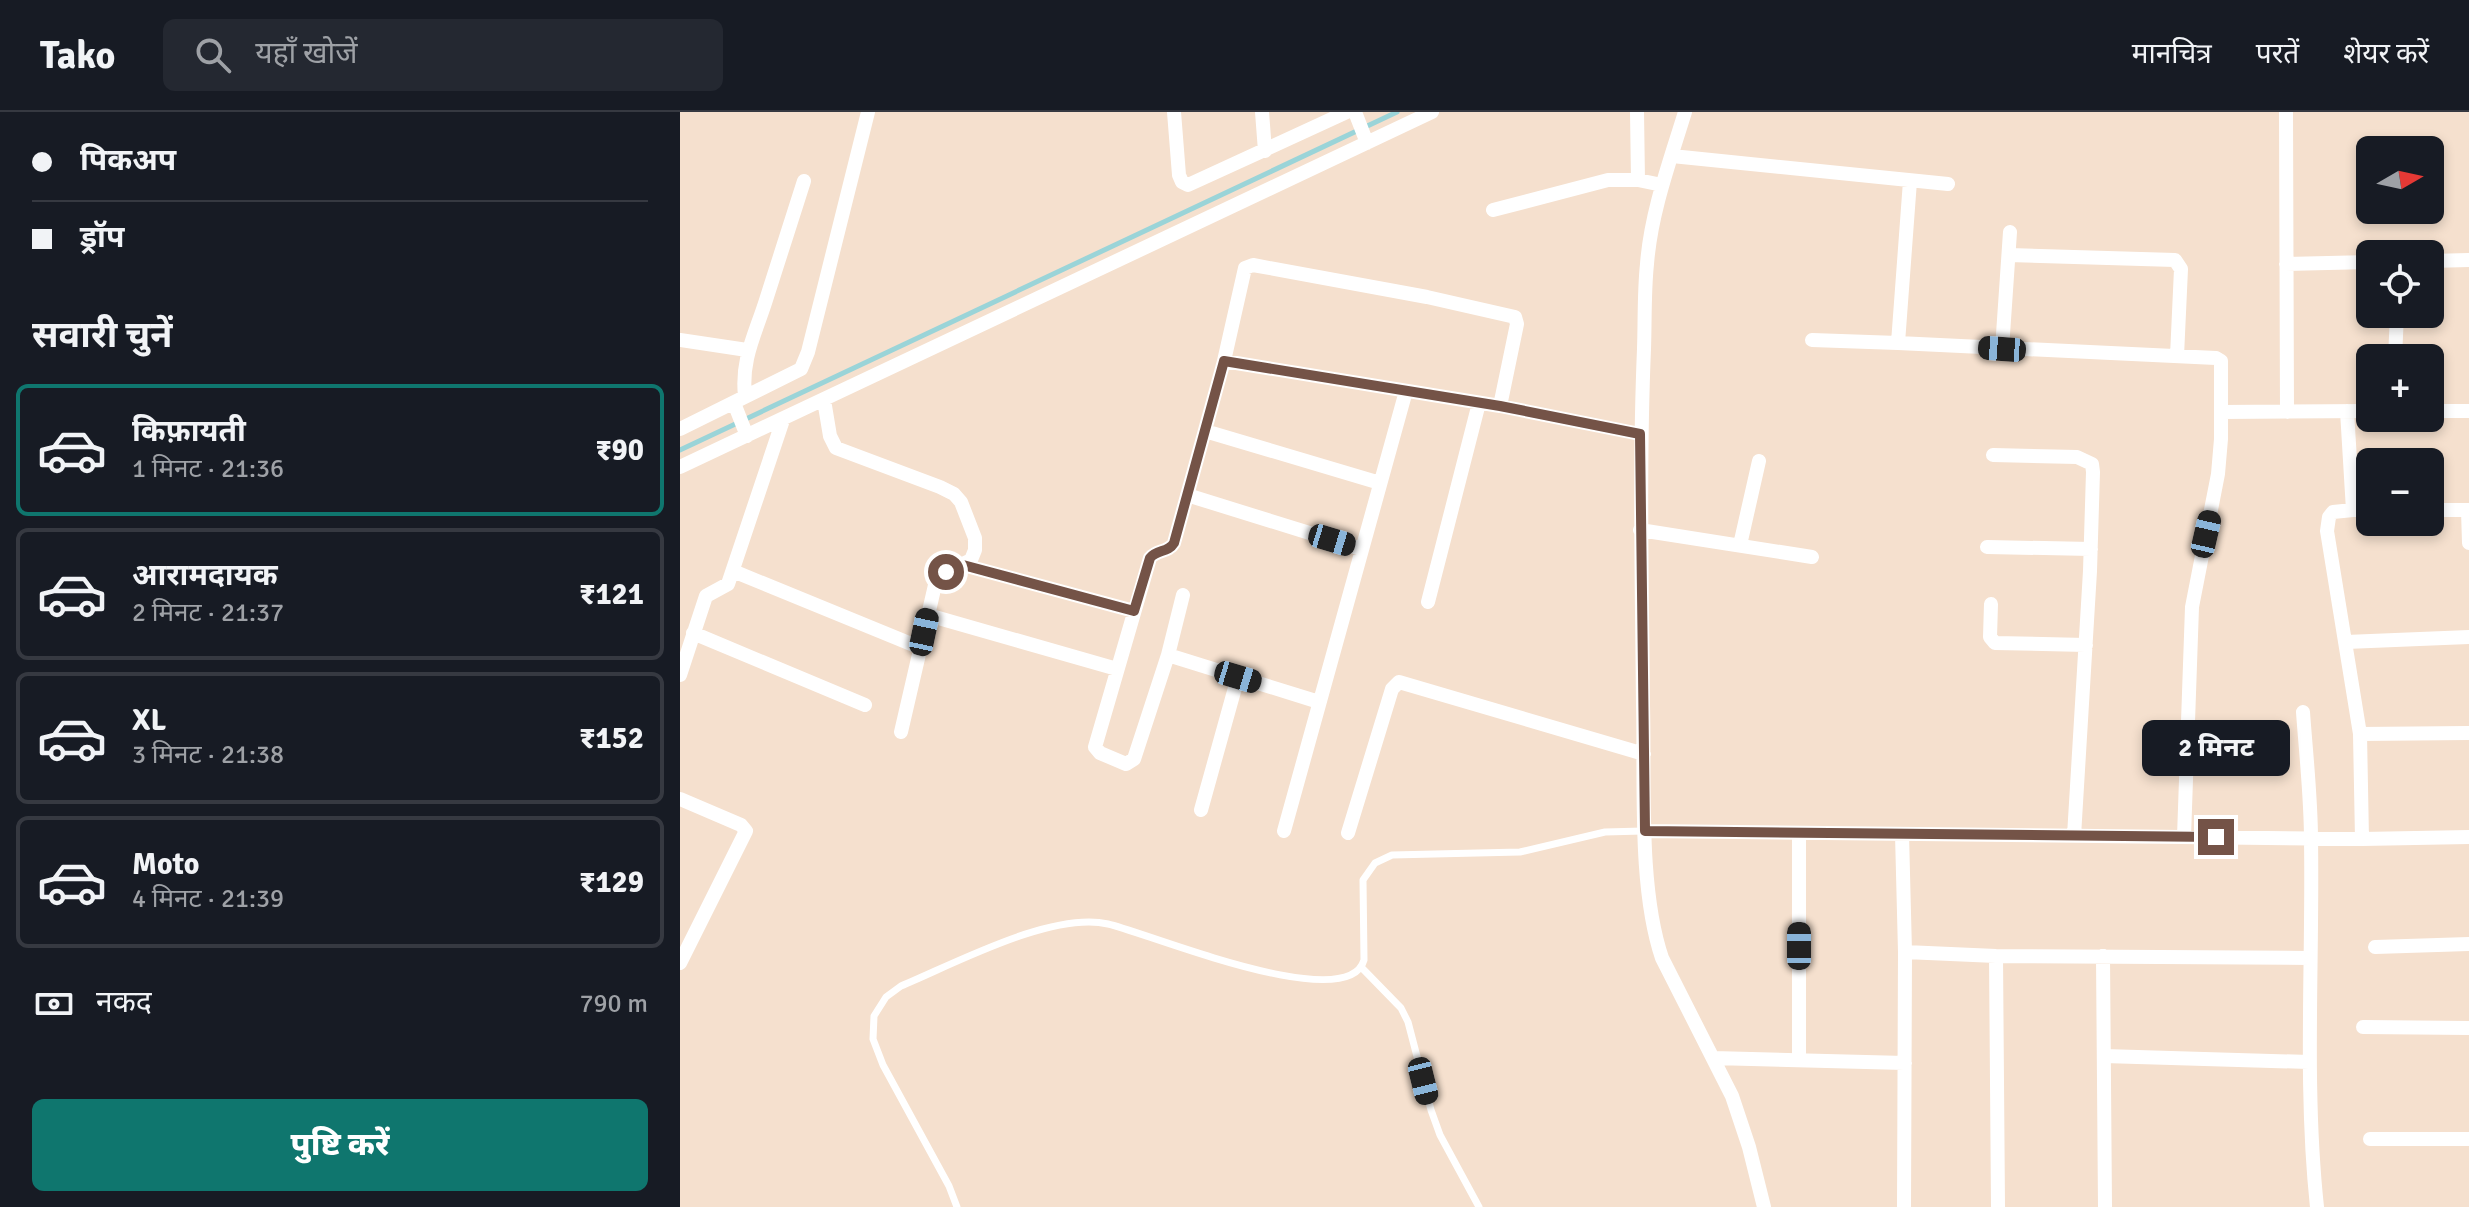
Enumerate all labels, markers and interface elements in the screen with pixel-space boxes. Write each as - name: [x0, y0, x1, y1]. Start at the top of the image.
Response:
- search box: [163, 19, 723, 91]
- text: Tako: [40, 32, 115, 79]
- icon: search: [191, 33, 235, 77]
- text: यहाँ खोजें: [255, 35, 358, 72]
- text: मानचित्र: [2132, 37, 2212, 71]
- text: परतें: [2256, 37, 2299, 71]
- text: शेयर करें: [2343, 37, 2429, 71]
- north arrow: [2356, 136, 2444, 224]
- map controls: [2356, 136, 2444, 536]
- text: पिकअप: [80, 142, 176, 179]
- text: ड्रॉप: [80, 219, 124, 256]
- button: locate: [2356, 240, 2444, 328]
- text: सवारी चुनें: [32, 313, 172, 358]
- car: [1977, 335, 2027, 363]
- button: +: [2356, 344, 2444, 432]
- text: किफ़ायती: [132, 413, 246, 450]
- icon: car: [36, 414, 108, 486]
- text: ₹90: [595, 432, 644, 469]
- button: −: [2356, 448, 2444, 536]
- text: 1 मिनट · 21:36: [132, 453, 284, 485]
- car: [2189, 508, 2223, 560]
- car: [1306, 522, 1358, 558]
- route start: [928, 554, 964, 590]
- text: आरामदायक: [132, 557, 278, 594]
- icon: car: [36, 558, 108, 630]
- text: ₹121: [579, 576, 644, 613]
- text: 2 मिनट · 21:37: [132, 597, 284, 629]
- car: [907, 606, 941, 658]
- car: [1212, 659, 1264, 695]
- icon: car: [36, 702, 108, 774]
- text: XL: [132, 702, 166, 739]
- text: ₹152: [579, 720, 644, 757]
- callout: 2 मिनट: [2142, 721, 2290, 777]
- text: 2 मिनट: [2178, 732, 2254, 764]
- text: 3 मिनट · 21:38: [132, 739, 284, 771]
- route end: [2198, 819, 2234, 855]
- icon: car: [36, 846, 108, 918]
- text: Moto: [132, 846, 199, 883]
- text: ₹129: [579, 864, 644, 901]
- text: 4 मिनट · 21:39: [132, 883, 284, 915]
- car: [1787, 922, 1811, 970]
- icon: cash: [32, 982, 76, 1026]
- text: नकद: [96, 984, 152, 1021]
- text: 790 m: [579, 988, 648, 1020]
- car: [1406, 1055, 1440, 1107]
- button: पुष्टि करें: [32, 1099, 648, 1191]

